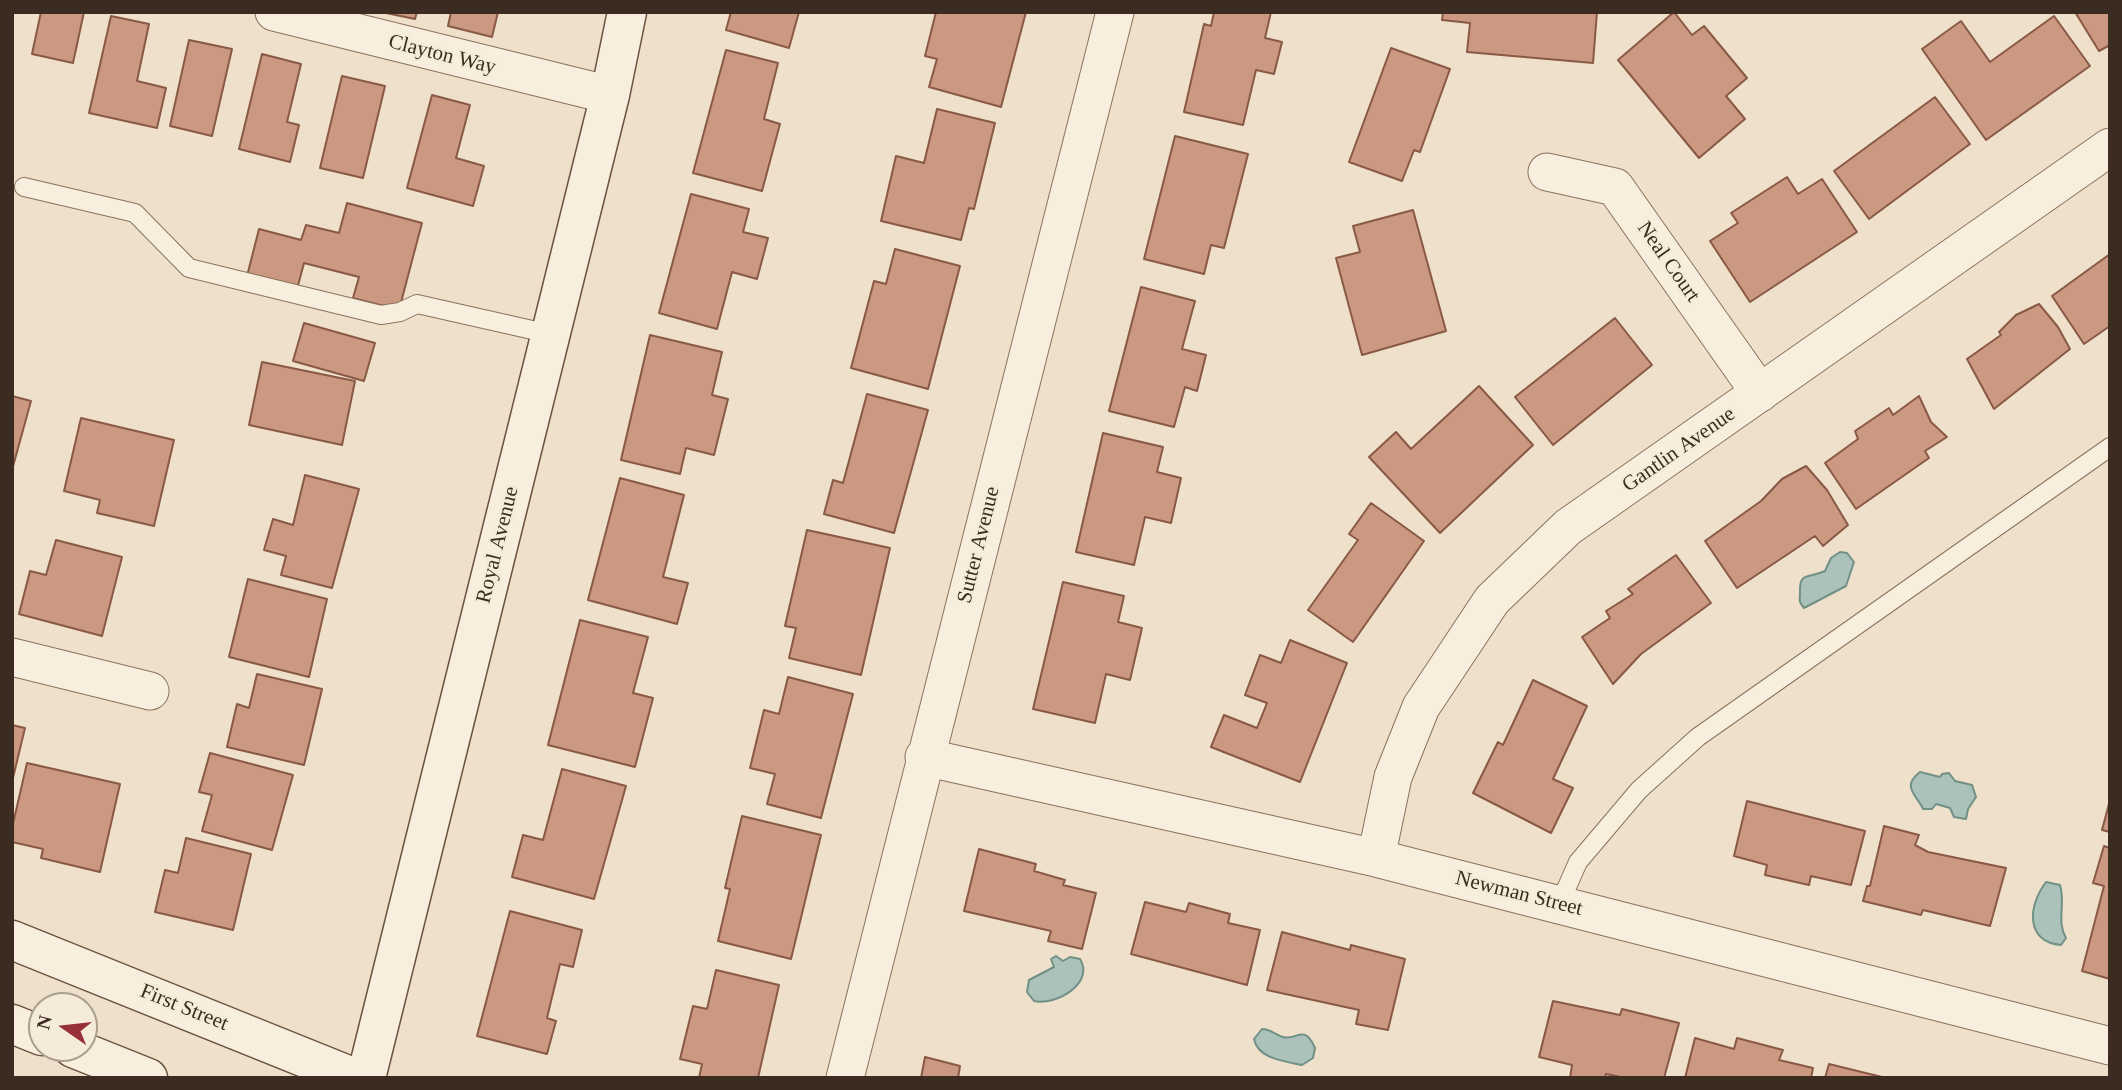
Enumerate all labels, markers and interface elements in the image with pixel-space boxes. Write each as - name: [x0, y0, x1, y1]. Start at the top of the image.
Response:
- street label: Clayton Way: [386, 30, 498, 80]
- street label: Neal Court: [1631, 217, 1705, 307]
- street label: Gantlin Avenue: [1618, 402, 1740, 498]
- street label: Royal Avenue: [471, 484, 525, 606]
- street label: Sutter Avenue: [952, 484, 1006, 606]
- street label: Newman Street: [1453, 866, 1585, 922]
- street label: First Street: [136, 979, 232, 1037]
- north arrow: [28, 992, 98, 1062]
- text: N: [32, 1013, 56, 1031]

